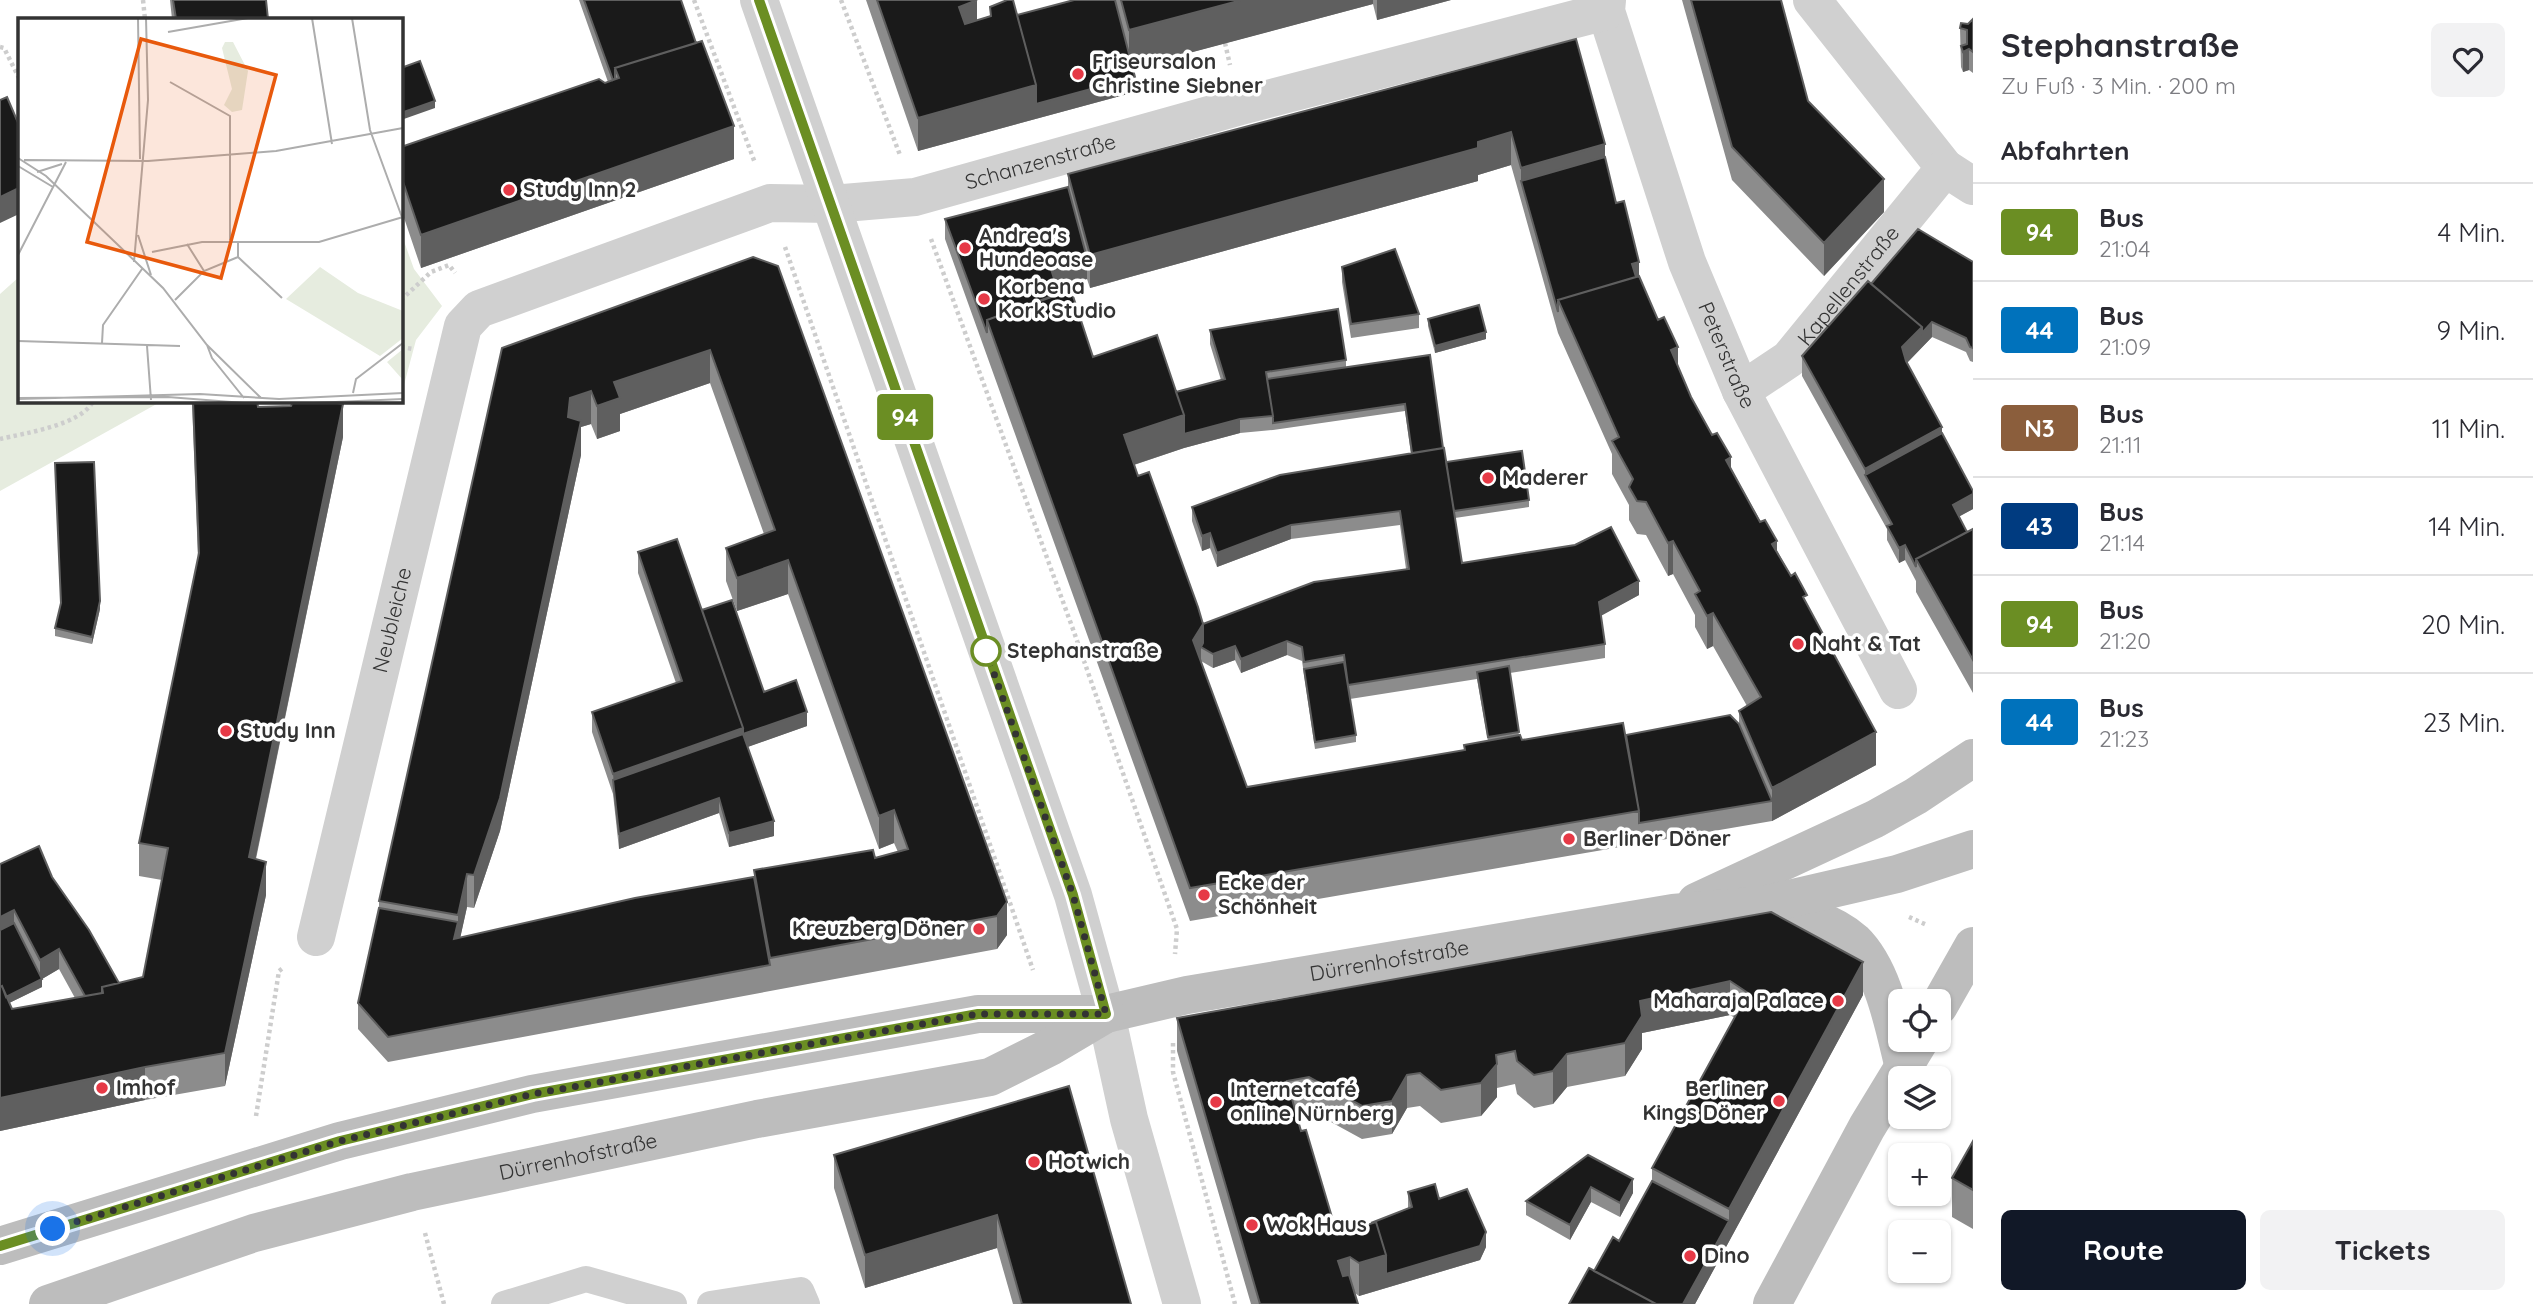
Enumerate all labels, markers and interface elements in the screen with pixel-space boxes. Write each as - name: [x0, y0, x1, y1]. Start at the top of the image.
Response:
- inset map: [18, 18, 402, 402]
- button: heart: [2431, 23, 2505, 97]
- text: Stephanstraße: [2001, 24, 2240, 65]
- place label: Friseursalon Christine Siebner: [1092, 48, 1263, 98]
- marker: Friseursalon Christine Siebner: [1070, 66, 1086, 82]
- text: Zu Fuß · 3 Min. · 200 m: [2001, 71, 2236, 100]
- street label: Schanzenstraße: [962, 128, 1119, 194]
- text: Abfahrten: [2001, 134, 2130, 167]
- place label: Study Inn 2: [523, 176, 636, 202]
- marker: Study Inn 2: [501, 182, 517, 198]
- text: Bus: [2099, 201, 2144, 234]
- text: 4 Min.: [2437, 216, 2505, 249]
- text: 94: [2026, 217, 2053, 247]
- street label: Kapellenstraße: [1791, 220, 1905, 351]
- place label: Andrea's Hundeoase: [979, 222, 1093, 272]
- text: 21:04: [2099, 234, 2150, 263]
- marker: Andrea's Hundeoase: [957, 240, 973, 256]
- place label: Korbena Kork Studio: [998, 273, 1116, 323]
- marker: Korbena Kork Studio: [976, 291, 992, 307]
- street label: Peterstraße: [1693, 298, 1762, 413]
- text: Bus: [2099, 299, 2144, 332]
- text: 9 Min.: [2437, 314, 2505, 347]
- text: 44: [2025, 315, 2054, 345]
- text: 21:09: [2099, 332, 2151, 361]
- line badge: 94: [874, 394, 936, 440]
- text: Bus: [2099, 397, 2144, 430]
- text: 94: [891, 402, 919, 432]
- text: 11 Min.: [2432, 412, 2505, 445]
- text: N3: [2024, 413, 2055, 443]
- text: 21:11: [2099, 430, 2142, 459]
- place label: Maderer: [1502, 464, 1588, 490]
- marker: Maderer: [1480, 470, 1496, 486]
- text: Bus: [2099, 495, 2144, 528]
- text: 14 Min.: [2428, 510, 2505, 543]
- text: 43: [2026, 511, 2053, 541]
- text: 21:14: [2099, 528, 2145, 557]
- street label: Neubleiche: [366, 564, 417, 675]
- text: Bus: [2099, 593, 2144, 626]
- text: 20 Min.: [2421, 608, 2505, 641]
- text: 94: [2026, 609, 2053, 639]
- text: 21:20: [2099, 626, 2151, 655]
- place label: Naht & Tat: [1812, 630, 1921, 656]
- marker: Stephanstraße: [971, 636, 1001, 666]
- marker: Naht & Tat: [1790, 636, 1806, 652]
- place label: Stephanstraße: [1007, 637, 1159, 663]
- text: Bus: [2099, 691, 2144, 724]
- text: 23 Min.: [2423, 706, 2505, 739]
- text: 44: [2025, 707, 2054, 737]
- place label: Study Inn: [240, 717, 336, 743]
- marker: Study Inn: [218, 723, 234, 739]
- text: 21:23: [2099, 724, 2149, 753]
- place label: Berliner Döner: [1583, 825, 1731, 851]
- marker: Berliner Döner: [1561, 831, 1577, 847]
- place label: Ecke der Schönheit: [1218, 869, 1318, 919]
- marker: Ecke der Schönheit: [1196, 887, 1212, 903]
- place label: Kreuzberg Döner: [792, 915, 965, 941]
- marker: Kreuzberg Döner: [971, 921, 987, 937]
- street label: Dürrenhofstraße: [1308, 934, 1471, 986]
- place label: Maharaja Palace: [1653, 987, 1824, 1013]
- map controls: [1888, 989, 1951, 1283]
- button: locate: [1888, 989, 1951, 1052]
- marker: Maharaja Palace: [1830, 993, 1846, 1009]
- button: layers: [1888, 1066, 1951, 1129]
- place label: Imhof: [116, 1074, 177, 1100]
- place label: Berliner Kings Döner: [1642, 1075, 1765, 1125]
- place label: Internetcafé online Nürnberg: [1230, 1076, 1394, 1126]
- marker: Imhof: [94, 1080, 110, 1096]
- marker: Berliner Kings Döner: [1771, 1093, 1787, 1109]
- marker: Internetcafé online Nürnberg: [1208, 1094, 1224, 1110]
- street label: Dürrenhofstraße: [496, 1126, 660, 1185]
- button: +: [1888, 1143, 1951, 1206]
- place label: Hotwich: [1048, 1148, 1130, 1174]
- marker: Hotwich: [1026, 1154, 1042, 1170]
- button: Route: [2001, 1210, 2246, 1290]
- button: Tickets: [2260, 1210, 2505, 1290]
- your location: [35, 1211, 70, 1246]
- place label: Wok Haus: [1266, 1211, 1367, 1237]
- marker: Wok Haus: [1244, 1217, 1260, 1233]
- button: −: [1888, 1220, 1951, 1283]
- place label: Dino: [1704, 1242, 1750, 1268]
- marker: Dino: [1682, 1248, 1698, 1264]

